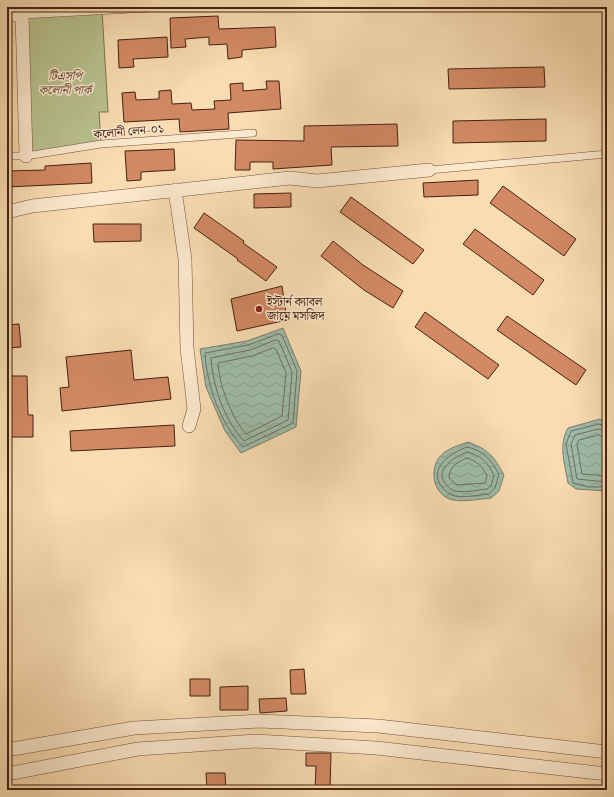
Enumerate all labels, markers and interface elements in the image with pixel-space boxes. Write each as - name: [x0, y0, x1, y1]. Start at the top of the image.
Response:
- park label: টিএসপি কলোনী পার্ক: [39, 68, 94, 98]
- street label: কলোনী লেন-০১: [92, 120, 165, 143]
- place label: ইস্টার্ন ক্যাবল জামে মসজিদ: [266, 294, 326, 324]
- marker: ইস্টার্ন ক্যাবল জামে মসজিদ: [254, 304, 264, 314]

